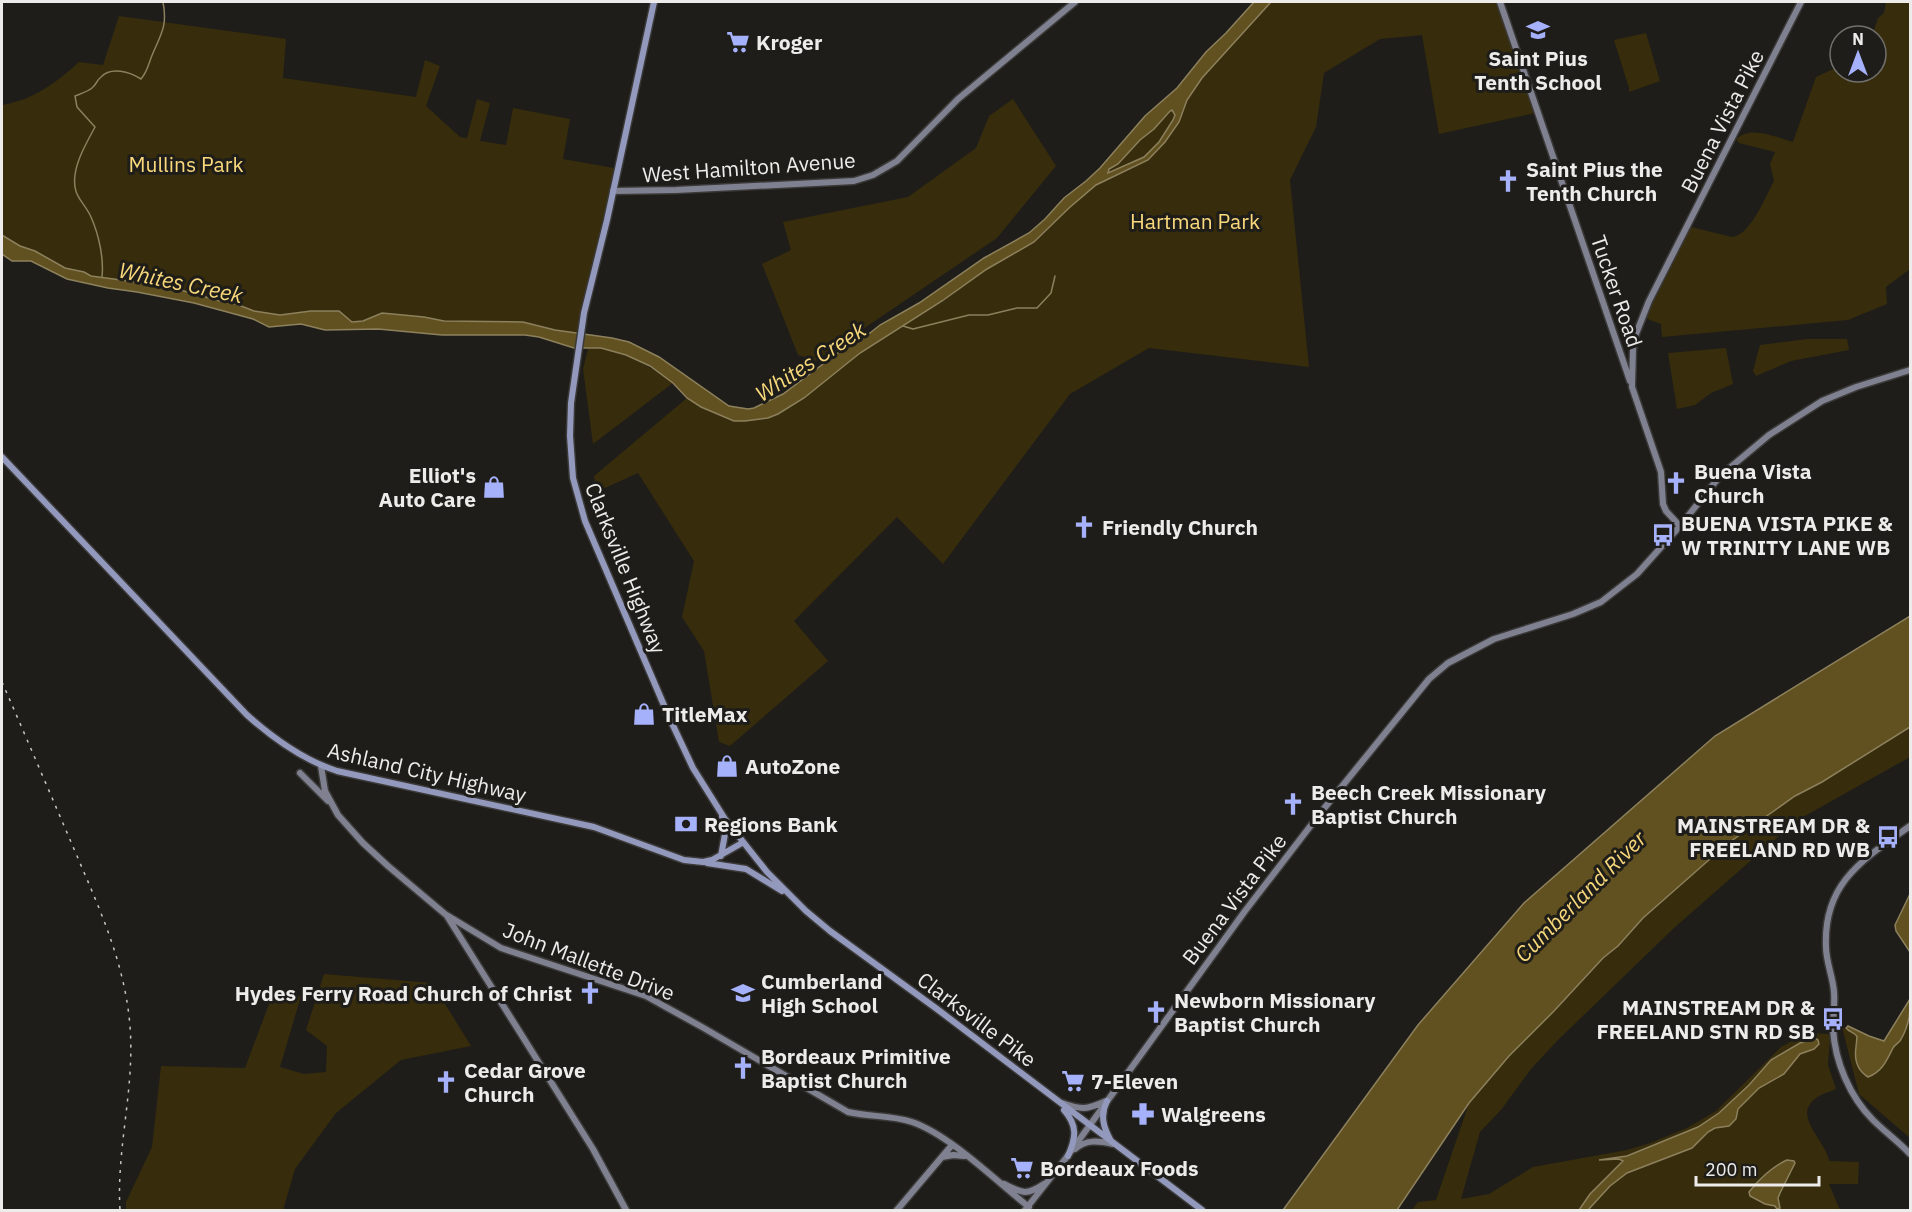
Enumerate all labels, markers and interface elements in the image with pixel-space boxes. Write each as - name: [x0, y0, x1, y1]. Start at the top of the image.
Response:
- school or university icon: Saint Pius Tenth School: [1525, 17, 1551, 43]
- north arrow: [1828, 24, 1888, 84]
- place label: Kroger: [756, 28, 823, 56]
- supermarket icon: Kroger: [725, 29, 751, 55]
- text: N: [1852, 29, 1864, 49]
- place label: Saint Pius Tenth School: [1474, 44, 1602, 96]
- street label: Buena Vista Pike: [1674, 45, 1770, 197]
- street label: West Hamilton Avenue: [641, 146, 857, 188]
- park label: Mullins Park: [128, 150, 244, 178]
- place label: Saint Pius the Tenth Church: [1526, 155, 1663, 207]
- church icon: Saint Pius the Tenth Church: [1495, 168, 1521, 194]
- park label: Hartman Park: [1130, 207, 1260, 235]
- street label: Tucker Road: [1585, 231, 1649, 351]
- water label: Whites Creek: [116, 255, 246, 309]
- water label: Whites Creek: [749, 314, 871, 407]
- place label: Buena Vista Church: [1694, 457, 1812, 509]
- place label: Elliot's Auto Care: [379, 461, 476, 513]
- church icon: Buena Vista Church: [1663, 470, 1689, 496]
- shop icon: Elliot's Auto Care: [481, 474, 507, 500]
- street label: Clarksville Highway: [579, 478, 673, 658]
- place label: BUENA VISTA PIKE & W TRINITY LANE WB: [1681, 509, 1894, 561]
- place label: Friendly Church: [1102, 513, 1258, 541]
- church icon: Friendly Church: [1071, 514, 1097, 540]
- bus stop icon: BUENA VISTA PIKE & W TRINITY LANE WB: [1650, 522, 1676, 548]
- place label: TitleMax: [662, 700, 748, 728]
- shop icon: TitleMax: [631, 701, 657, 727]
- street label: Ashland City Highway: [325, 735, 530, 809]
- place label: AutoZone: [745, 752, 841, 780]
- shop icon: AutoZone: [714, 753, 740, 779]
- place label: Beech Creek Missionary Baptist Church: [1311, 778, 1547, 830]
- church icon: Beech Creek Missionary Baptist Church: [1280, 791, 1306, 817]
- place label: Regions Bank: [704, 810, 839, 838]
- bank icon: Regions Bank: [673, 811, 699, 837]
- place label: MAINSTREAM DR & FREELAND RD WB: [1677, 811, 1871, 863]
- water label: Cumberland River: [1508, 823, 1653, 968]
- bus stop icon: MAINSTREAM DR & FREELAND RD WB: [1875, 824, 1901, 850]
- street label: Buena Vista Pike: [1176, 828, 1292, 970]
- street label: John Mallette Drive: [499, 915, 679, 1007]
- street label: Clarksville Pike: [912, 965, 1042, 1073]
- place label: Cumberland High School: [761, 967, 883, 1019]
- place label: Hydes Ferry Road Church of Christ: [235, 979, 572, 1007]
- church icon: Hydes Ferry Road Church of Christ: [577, 980, 603, 1006]
- school or university icon: Cumberland High School: [730, 980, 756, 1006]
- place label: Newborn Missionary Baptist Church: [1174, 986, 1376, 1038]
- place label: MAINSTREAM DR & FREELAND STN RD SB: [1596, 993, 1816, 1045]
- church icon: Newborn Missionary Baptist Church: [1143, 999, 1169, 1025]
- bus stop icon: MAINSTREAM DR & FREELAND STN RD SB: [1820, 1006, 1846, 1032]
- place label: Bordeaux Primitive Baptist Church: [761, 1042, 951, 1094]
- church icon: Bordeaux Primitive Baptist Church: [730, 1055, 756, 1081]
- place label: Cedar Grove Church: [464, 1056, 586, 1108]
- place label: 7-Eleven: [1091, 1067, 1178, 1095]
- supermarket icon: 7-Eleven: [1060, 1068, 1086, 1094]
- church icon: Cedar Grove Church: [433, 1069, 459, 1095]
- place label: Walgreens: [1161, 1100, 1266, 1128]
- pharmacy icon: Walgreens: [1130, 1101, 1156, 1127]
- scale bar: [1696, 1149, 1819, 1187]
- place label: Bordeaux Foods: [1040, 1154, 1199, 1182]
- supermarket icon: Bordeaux Foods: [1009, 1155, 1035, 1181]
- text: 200 m: [1705, 1158, 1757, 1181]

